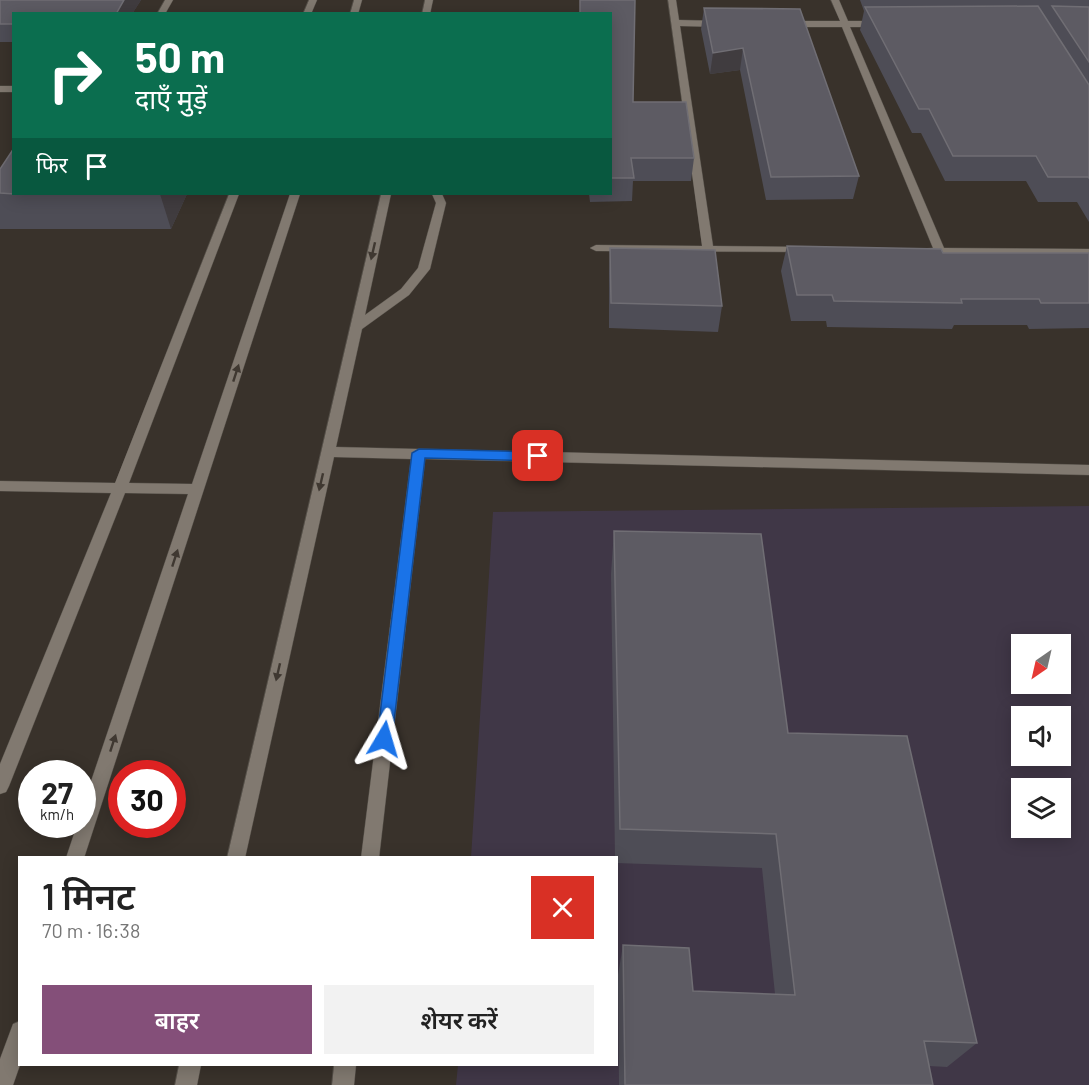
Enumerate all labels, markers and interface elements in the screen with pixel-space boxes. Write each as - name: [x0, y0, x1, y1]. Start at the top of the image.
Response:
- text: 50 m: [135, 31, 225, 81]
- icon: right: [36, 36, 114, 114]
- text: दाएँ मुड़ें: [135, 82, 207, 114]
- icon: arrive: [80, 150, 113, 183]
- text: फिर: [36, 151, 68, 177]
- one-way arrow: [368, 241, 377, 260]
- one-way arrow: [232, 364, 241, 382]
- pin: [512, 430, 563, 481]
- icon: arrive: [521, 439, 554, 472]
- one-way arrow: [315, 472, 325, 491]
- one-way arrow: [171, 549, 180, 567]
- north arrow: [1011, 634, 1071, 694]
- map controls: [1011, 634, 1071, 838]
- one-way arrow: [273, 663, 282, 682]
- button: sound: [1011, 706, 1071, 766]
- position arrow: [352, 707, 416, 771]
- one-way arrow: [109, 734, 119, 752]
- speed limit sign: 30: [108, 760, 186, 838]
- text: 27: [41, 774, 73, 810]
- button: layers: [1011, 778, 1071, 838]
- text: km/h: [40, 805, 74, 823]
- text: 1 मिनट: [42, 874, 135, 917]
- button: close: [531, 876, 594, 939]
- text: 70 m · 16:38: [42, 918, 140, 942]
- button: बाहर: [42, 985, 312, 1054]
- button: शेयर करें: [324, 985, 594, 1054]

